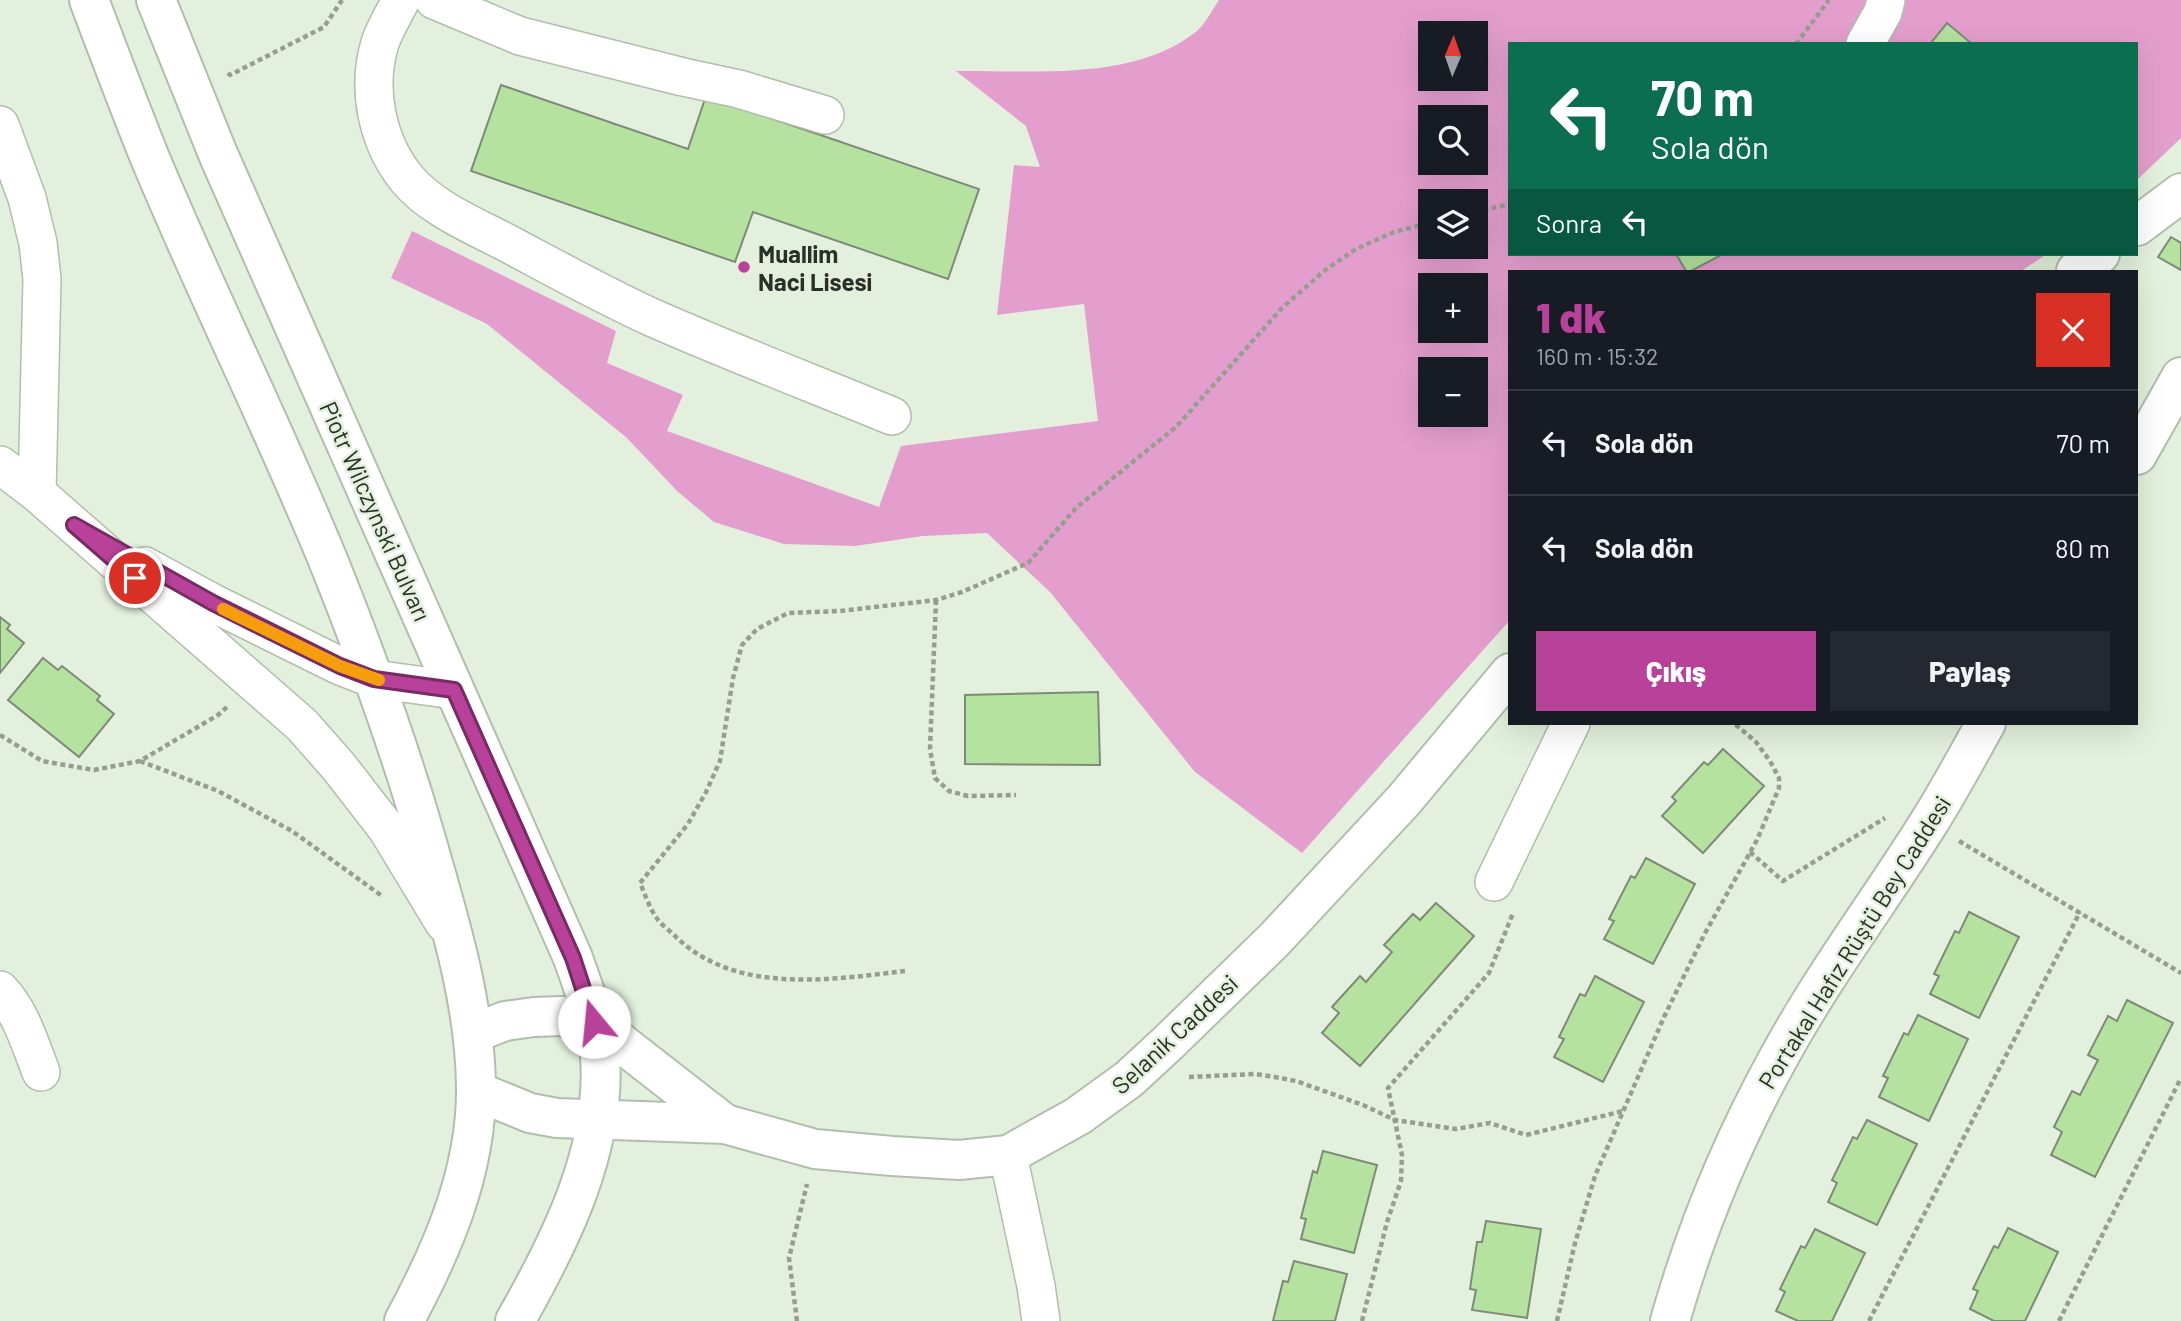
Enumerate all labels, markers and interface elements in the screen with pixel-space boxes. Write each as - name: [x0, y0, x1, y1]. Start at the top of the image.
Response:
- north arrow: [1418, 21, 1488, 91]
- map controls: [1418, 21, 1488, 427]
- text: 70 m: [1651, 67, 1754, 126]
- icon: left: [1536, 70, 1627, 161]
- button: search: [1418, 105, 1488, 175]
- text: Sola dön: [1651, 127, 1769, 165]
- button: layers: [1418, 189, 1488, 259]
- icon: left: [1616, 203, 1654, 241]
- text: Sonra: [1536, 207, 1602, 238]
- place label: Muallim Naci Lisesi: [758, 239, 872, 296]
- marker: Muallim Naci Lisesi: [736, 259, 752, 275]
- button: +: [1418, 273, 1488, 343]
- text: 1 dk: [1536, 291, 1606, 341]
- button: close: [2036, 293, 2110, 367]
- text: 160 m · 15:32: [1536, 342, 1658, 370]
- button: −: [1418, 357, 1488, 427]
- street label: Piotr Wilczynski Bulvarı: [315, 397, 437, 625]
- icon: left: [1536, 424, 1574, 462]
- text: Sola dön: [1595, 427, 1693, 458]
- text: 70 m: [2056, 427, 2110, 458]
- icon: left: [1536, 529, 1574, 567]
- text: Sola dön: [1595, 532, 1693, 563]
- text: 80 m: [2055, 532, 2110, 563]
- pin: [105, 548, 165, 608]
- icon: arrive: [116, 559, 154, 597]
- button: Çıkış: [1536, 631, 1816, 711]
- button: Paylaş: [1830, 631, 2110, 711]
- street label: Portakal Hafız Rüştü Bey Caddesi: [1752, 790, 1956, 1094]
- street label: Selanik Caddesi: [1105, 968, 1243, 1100]
- position arrow: [557, 985, 631, 1059]

